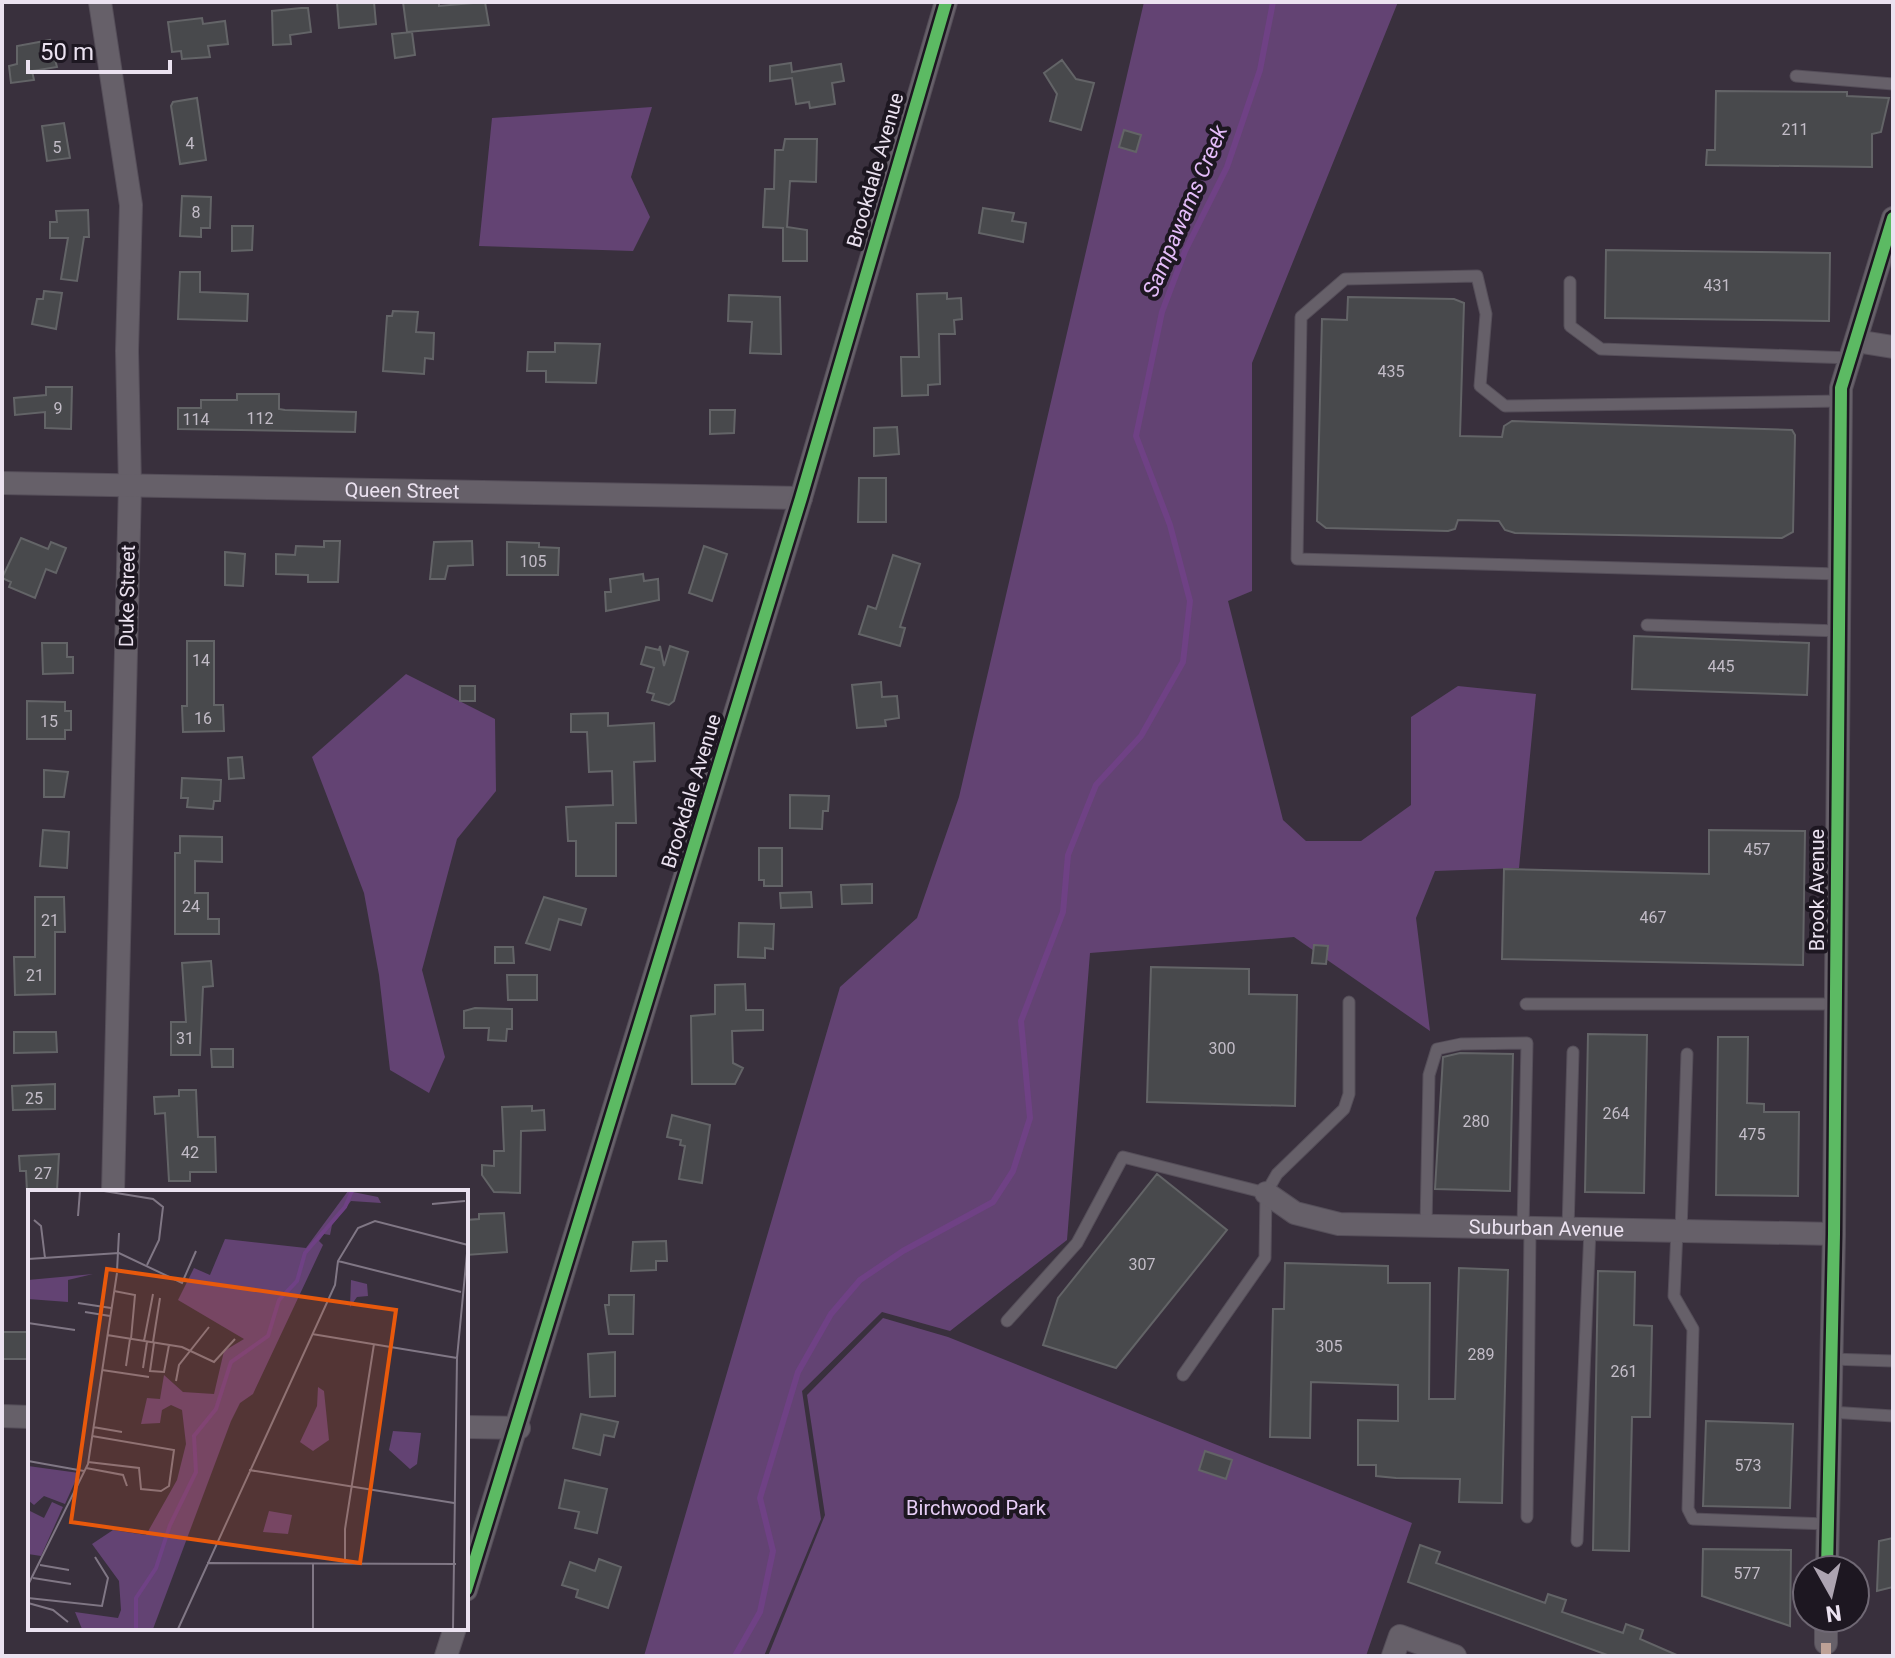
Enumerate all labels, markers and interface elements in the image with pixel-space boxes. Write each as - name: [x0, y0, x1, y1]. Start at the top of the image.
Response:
- scale bar: [28, 24, 170, 74]
- text: 50 m: [40, 38, 94, 66]
- street label: Brookdale Avenue: [841, 90, 909, 250]
- water label: Sampawams Creek: [1138, 120, 1233, 300]
- house number: 211: [1782, 120, 1808, 139]
- house number: 4: [186, 134, 195, 153]
- house number: 5: [53, 138, 62, 157]
- house number: 8: [192, 203, 201, 222]
- house number: 431: [1704, 276, 1730, 295]
- house number: 435: [1378, 362, 1404, 381]
- house number: 9: [54, 399, 63, 418]
- house number: 112: [247, 409, 273, 428]
- house number: 114: [183, 410, 209, 429]
- street label: Queen Street: [344, 477, 460, 504]
- street label: Duke Street: [114, 545, 140, 647]
- house number: 105: [520, 552, 546, 571]
- house number: 14: [192, 651, 210, 670]
- house number: 445: [1708, 657, 1734, 676]
- house number: 16: [194, 709, 212, 728]
- street label: Brookdale Avenue: [656, 711, 726, 871]
- house number: 15: [40, 712, 58, 731]
- street label: Brook Avenue: [1805, 829, 1829, 951]
- house number: 457: [1744, 840, 1770, 859]
- house number: 24: [182, 897, 200, 916]
- house number: 467: [1640, 908, 1666, 927]
- house number: 21: [41, 911, 59, 930]
- house number: 21: [26, 966, 44, 985]
- house number: 31: [176, 1029, 194, 1048]
- house number: 300: [1209, 1039, 1235, 1058]
- house number: 25: [25, 1089, 43, 1108]
- house number: 264: [1603, 1104, 1629, 1123]
- house number: 280: [1463, 1112, 1489, 1131]
- house number: 475: [1739, 1125, 1765, 1144]
- house number: 42: [181, 1143, 199, 1162]
- house number: 27: [34, 1164, 52, 1183]
- inset map: [28, 1190, 468, 1630]
- street label: Suburban Avenue: [1468, 1215, 1624, 1242]
- house number: 307: [1129, 1255, 1155, 1274]
- house number: 305: [1316, 1337, 1342, 1356]
- house number: 289: [1468, 1345, 1494, 1364]
- house number: 261: [1611, 1362, 1637, 1381]
- house number: 573: [1735, 1456, 1761, 1475]
- park label: Birchwood Park: [906, 1496, 1047, 1520]
- north arrow: [1791, 1554, 1871, 1634]
- house number: 577: [1734, 1564, 1760, 1583]
- text: N: [1824, 1600, 1843, 1627]

